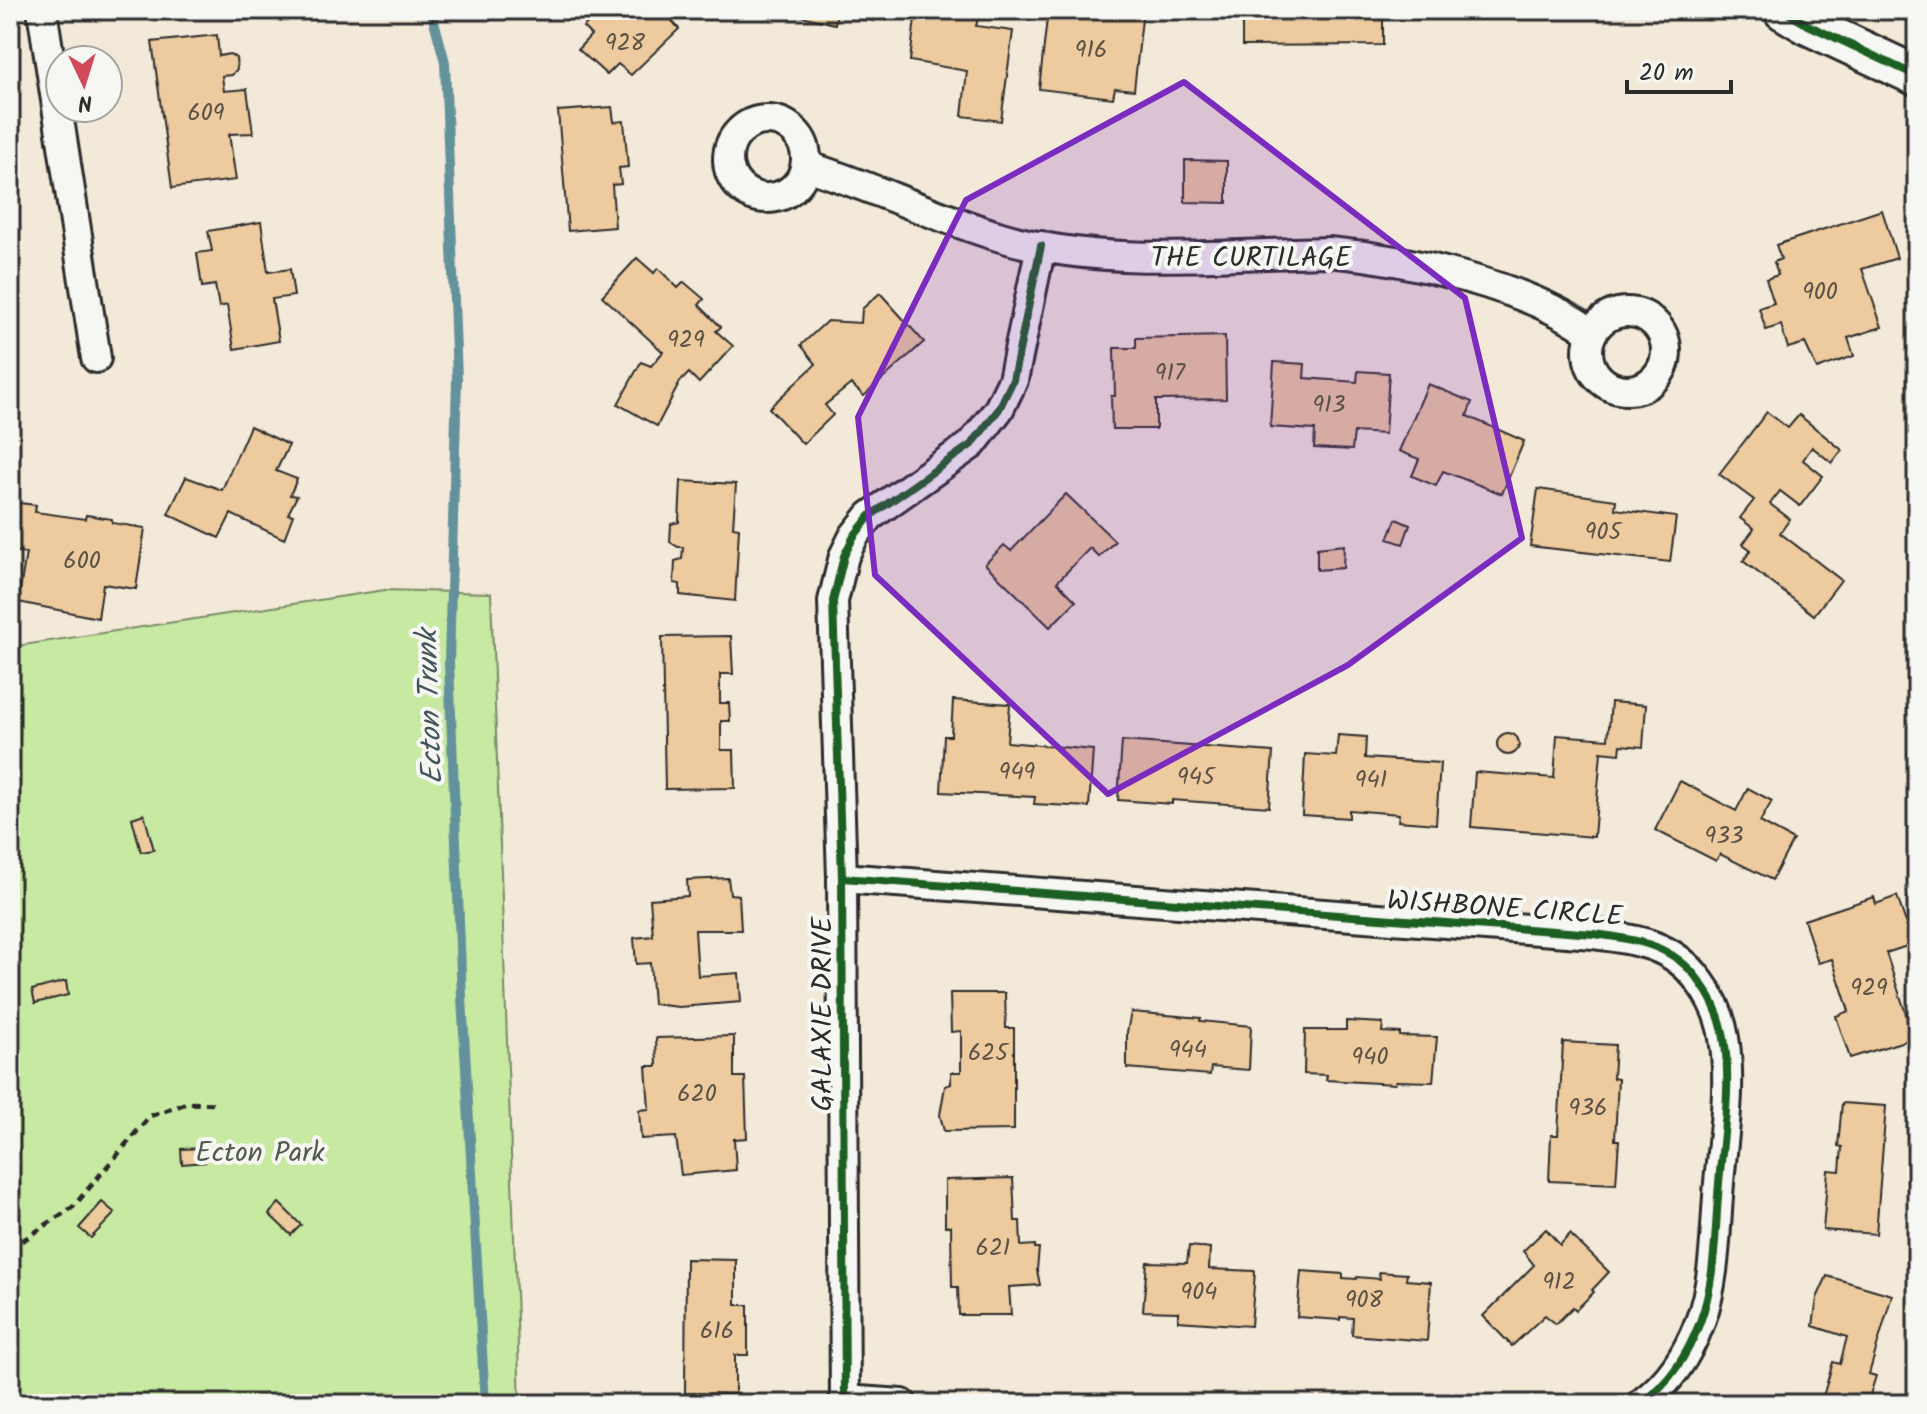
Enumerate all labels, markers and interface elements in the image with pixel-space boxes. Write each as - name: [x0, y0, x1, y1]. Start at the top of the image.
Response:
- house number: 928: [605, 24, 646, 63]
- house number: 916: [1075, 31, 1107, 70]
- north arrow: [44, 44, 124, 124]
- scale bar: [1627, 44, 1731, 94]
- text: 20 m: [1639, 54, 1694, 93]
- text: N: [77, 84, 93, 119]
- house number: 609: [187, 94, 225, 133]
- street label: THE CURTILAGE: [1151, 236, 1352, 281]
- house number: 900: [1802, 273, 1838, 312]
- house number: 929: [667, 321, 705, 360]
- house number: 917: [1155, 354, 1186, 393]
- house number: 913: [1313, 386, 1345, 425]
- house number: 905: [1585, 513, 1623, 552]
- house number: 600: [63, 542, 101, 581]
- water label: Ecton Trunk: [404, 625, 458, 785]
- house number: 949: [999, 753, 1036, 792]
- house number: 945: [1177, 758, 1217, 797]
- house number: 941: [1355, 761, 1387, 800]
- house number: 933: [1704, 817, 1744, 856]
- street label: WISHBONE CIRCLE: [1386, 879, 1625, 940]
- street label: GALAXIE DRIVE: [801, 916, 846, 1111]
- house number: 929: [1850, 969, 1888, 1008]
- house number: 944: [1169, 1031, 1207, 1070]
- house number: 625: [968, 1034, 1010, 1073]
- house number: 940: [1352, 1038, 1388, 1077]
- house number: 620: [677, 1075, 717, 1114]
- house number: 936: [1569, 1089, 1607, 1128]
- park label: Ecton Park: [195, 1131, 325, 1176]
- house number: 621: [976, 1229, 1010, 1268]
- house number: 912: [1542, 1263, 1576, 1302]
- house number: 904: [1181, 1273, 1217, 1312]
- house number: 908: [1345, 1281, 1384, 1320]
- house number: 616: [700, 1312, 734, 1351]

